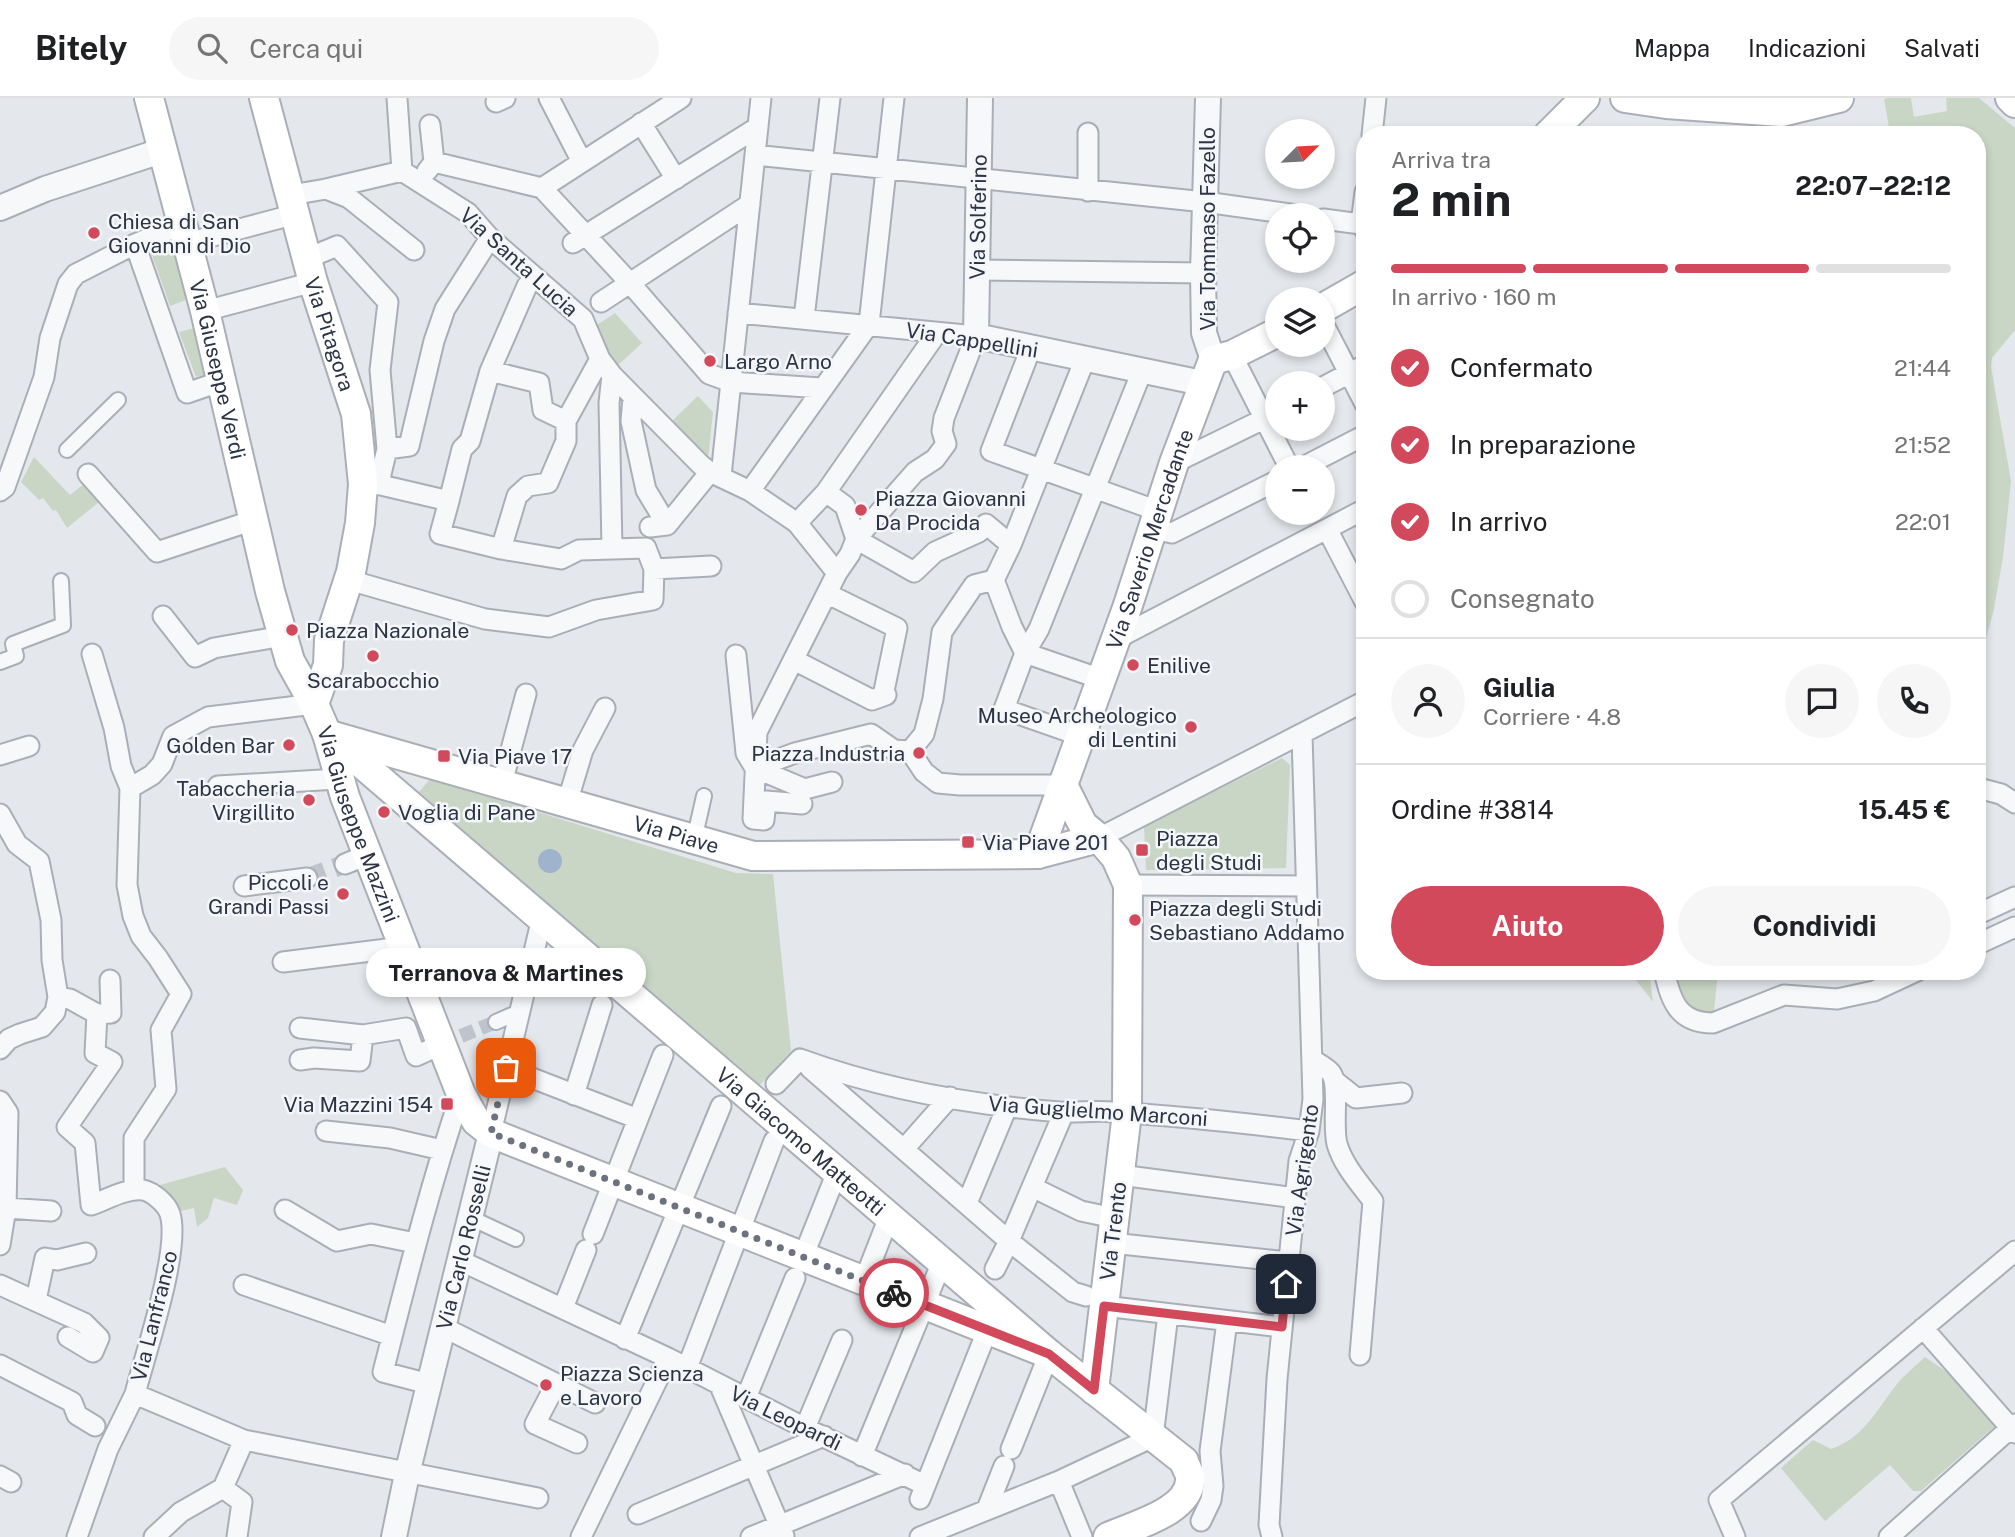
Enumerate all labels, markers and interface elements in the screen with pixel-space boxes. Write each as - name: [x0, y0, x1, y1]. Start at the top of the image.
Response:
- search box: [169, 17, 659, 80]
- text: Bitely: [35, 29, 127, 67]
- icon: search: [193, 29, 231, 67]
- text: Cerca qui: [249, 33, 363, 64]
- text: Mappa: [1634, 34, 1710, 62]
- text: Indicazioni: [1748, 34, 1866, 62]
- text: Salvati: [1904, 34, 1980, 62]
- north arrow: [1265, 119, 1335, 189]
- map controls: [1265, 119, 1335, 525]
- street label: Via Tommaso Fazello: [1195, 127, 1220, 331]
- text: Arriva tra: [1391, 146, 1491, 173]
- street label: Via Solferino: [964, 154, 992, 280]
- text: 22:07–22:12: [1795, 170, 1951, 201]
- text: 2 min: [1391, 172, 1511, 226]
- street label: Via Santa Lucia: [455, 202, 583, 322]
- button: locate: [1265, 203, 1335, 273]
- place label: Chiesa di San Giovanni di Dio: [108, 209, 251, 258]
- marker: Chiesa di San Giovanni di Dio: [86, 225, 102, 241]
- street label: Via Pitagora: [300, 274, 360, 394]
- street label: Via Giuseppe Verdi: [185, 277, 251, 462]
- text: In arrivo · 160 m: [1391, 283, 1556, 310]
- button: layers: [1265, 287, 1335, 357]
- street label: Via Cappellini: [904, 317, 1040, 363]
- place label: Largo Arno: [724, 349, 832, 374]
- icon: check: [1391, 349, 1429, 387]
- text: Confermato: [1450, 352, 1593, 383]
- marker: Largo Arno: [702, 353, 718, 369]
- text: 21:44: [1894, 354, 1951, 381]
- button: +: [1265, 371, 1335, 441]
- street label: Via Saverio Mercadante: [1101, 425, 1198, 653]
- icon: check: [1391, 426, 1429, 464]
- text: In preparazione: [1450, 429, 1636, 460]
- text: 21:52: [1894, 431, 1951, 458]
- button: −: [1265, 455, 1335, 525]
- place label: Piazza Giovanni Da Procida: [875, 486, 1026, 535]
- marker: Piazza Giovanni Da Procida: [853, 502, 869, 518]
- icon: check: [1391, 503, 1429, 541]
- text: In arrivo: [1450, 506, 1547, 537]
- text: 22:01: [1895, 508, 1951, 535]
- text: Consegnato: [1450, 583, 1595, 614]
- place label: Piazza Nazionale: [306, 618, 469, 643]
- marker: Piazza Nazionale: [284, 622, 300, 638]
- marker: Scarabocchio: [365, 648, 381, 664]
- place label: Enilive: [1147, 653, 1211, 678]
- marker: Enilive: [1125, 657, 1141, 673]
- button: person: [1391, 664, 1465, 738]
- button: chat: [1785, 664, 1859, 738]
- button: phone: [1877, 664, 1951, 738]
- place label: Scarabocchio: [307, 668, 439, 693]
- text: Giulia: [1483, 672, 1555, 703]
- place label: Museo Archeologico di Lentini: [978, 703, 1177, 752]
- text: Corriere · 4.8: [1483, 703, 1621, 730]
- marker: Museo Archeologico di Lentini: [1183, 719, 1199, 735]
- street label: Via Giuseppe Mazzini: [312, 722, 405, 926]
- place label: Golden Bar: [166, 733, 275, 758]
- marker: Golden Bar: [281, 737, 297, 753]
- place label: Piazza Industria: [751, 741, 905, 766]
- place label: Via Piave 17: [458, 744, 572, 769]
- marker: Piazza Industria: [911, 745, 927, 761]
- marker: Via Piave 17: [436, 748, 452, 764]
- place label: Tabaccheria Virgillito: [177, 776, 295, 825]
- marker: Tabaccheria Virgillito: [301, 792, 317, 808]
- text: Ordine #3814: [1391, 794, 1554, 825]
- text: 15.45 €: [1858, 794, 1951, 825]
- place label: Voglia di Pane: [398, 800, 536, 825]
- marker: Voglia di Pane: [376, 804, 392, 820]
- street label: Via Piave: [630, 810, 722, 858]
- place label: Piazza degli Studi: [1156, 826, 1262, 875]
- place label: Via Piave 201: [982, 830, 1109, 855]
- marker: Via Piave 201: [960, 834, 976, 850]
- marker: Piazza degli Studi: [1134, 842, 1150, 858]
- place label: Piccoli e Grandi Passi: [208, 870, 329, 919]
- marker: Piccoli e Grandi Passi: [335, 886, 351, 902]
- button: Aiuto: [1391, 886, 1664, 966]
- button: Condividi: [1678, 886, 1951, 966]
- place label: Piazza degli Studi Sebastiano Addamo: [1149, 896, 1345, 945]
- marker: Piazza degli Studi Sebastiano Addamo: [1127, 912, 1143, 928]
- callout: Terranova & Martines: [366, 949, 646, 998]
- text: Terranova & Martines: [388, 959, 624, 986]
- pin: [476, 1038, 536, 1098]
- icon: bag: [487, 1049, 525, 1087]
- street label: Via Giacomo Matteotti: [711, 1062, 891, 1221]
- street label: Via Guglielmo Marconi: [987, 1091, 1209, 1131]
- place label: Via Mazzini 154: [284, 1092, 433, 1117]
- marker: Via Mazzini 154: [439, 1096, 455, 1112]
- street label: Via Agrigento: [1280, 1102, 1324, 1238]
- street label: Via Carlo Rosselli: [431, 1162, 495, 1332]
- street label: Via Trento: [1095, 1180, 1131, 1282]
- street label: Via Lanfranco: [126, 1248, 182, 1384]
- pin: [1256, 1254, 1316, 1314]
- courier: [859, 1258, 929, 1328]
- icon: home: [1267, 1265, 1305, 1303]
- icon: bike: [875, 1274, 913, 1312]
- place label: Piazza Scienza e Lavoro: [560, 1361, 704, 1410]
- marker: Piazza Scienza e Lavoro: [538, 1377, 554, 1393]
- street label: Via Leopardi: [726, 1380, 846, 1456]

